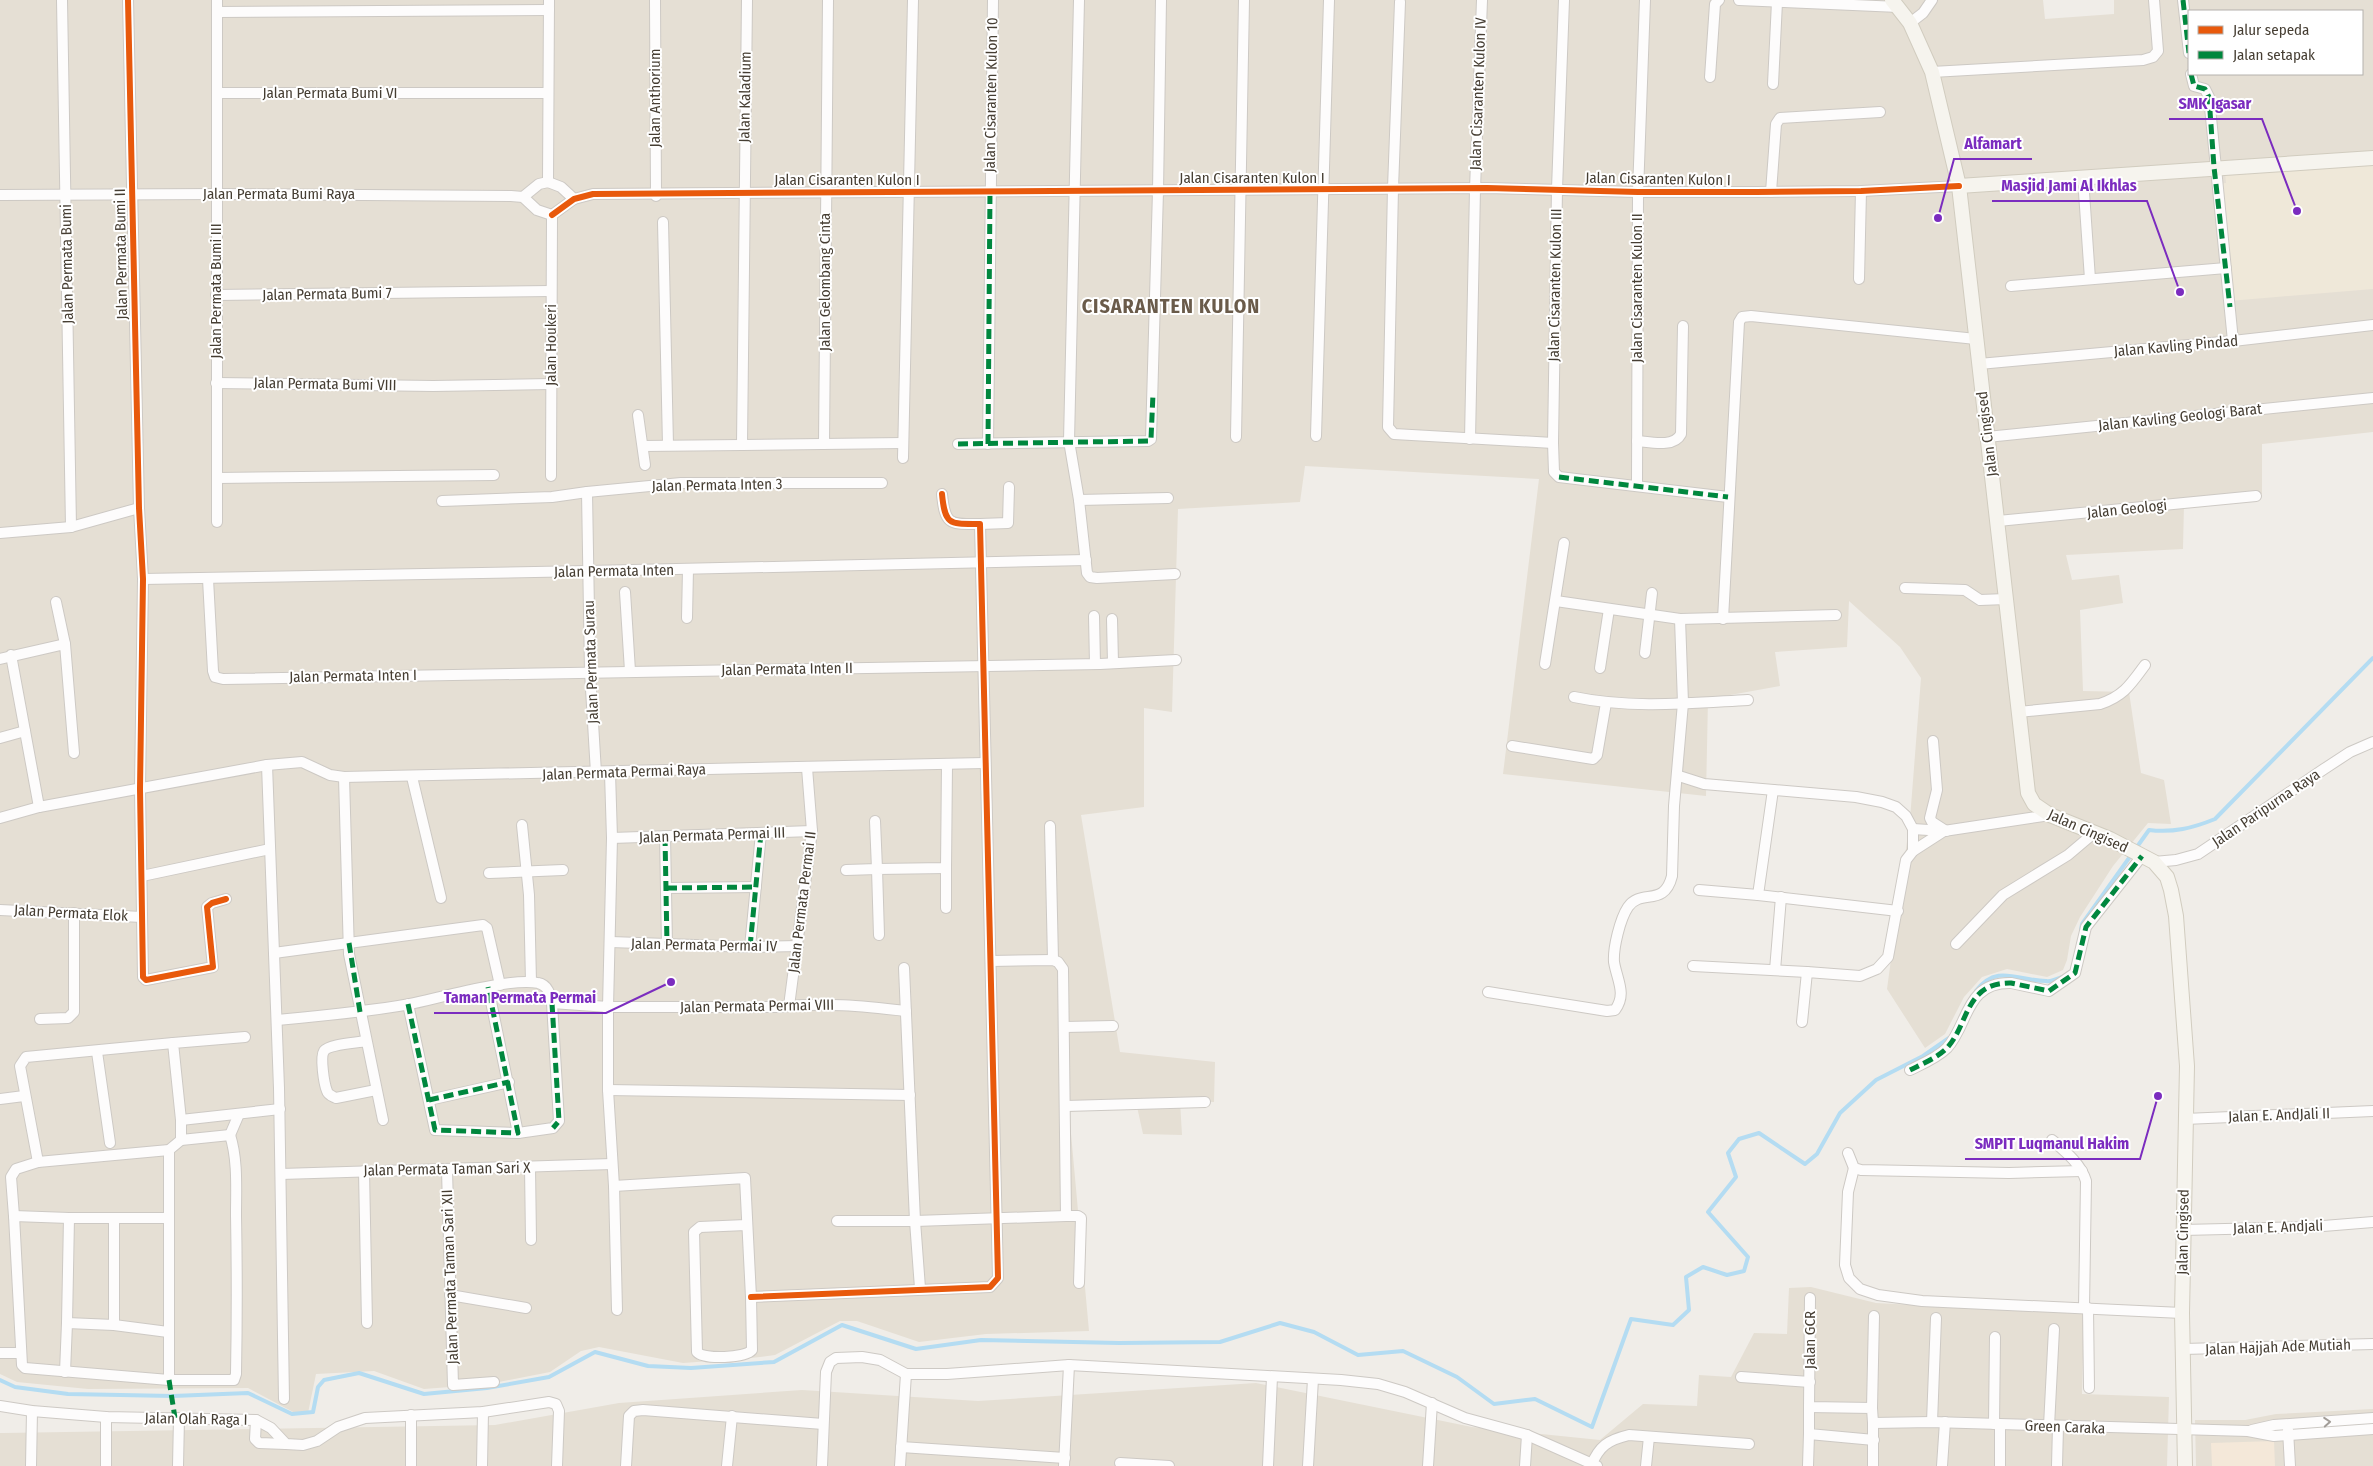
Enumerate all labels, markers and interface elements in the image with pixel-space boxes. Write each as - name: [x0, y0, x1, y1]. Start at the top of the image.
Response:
- legend: [2188, 10, 2363, 75]
- street label: Jalan Cisaranten Kulon 10: [981, 17, 1001, 173]
- street label: Jalan Cisaranten Kulon IV: [1466, 17, 1490, 171]
- text: Jalur sepeda: [2233, 21, 2309, 39]
- text: Jalan setapak: [2233, 46, 2315, 64]
- street label: Jalan Anthorium: [646, 49, 664, 147]
- street label: Jalan Kaladium: [735, 51, 755, 143]
- street label: Jalan Permata Bumi VI: [262, 84, 398, 102]
- callout: SMK Igasar: [2169, 88, 2262, 119]
- text: SMK Igasar: [2179, 94, 2252, 113]
- callout: Alfamart: [1954, 128, 2032, 159]
- text: Alfamart: [1963, 134, 2022, 153]
- street label: Jalan Cisaranten Kulon I: [1179, 169, 1325, 187]
- street label: Jalan Cisaranten Kulon I: [1585, 169, 1731, 189]
- callout: Masjid Jami Al Ikhlas: [1992, 170, 2147, 201]
- street label: Jalan Cisaranten Kulon I: [774, 171, 920, 189]
- text: Masjid Jami Al Ikhlas: [2001, 176, 2137, 195]
- street label: Jalan Permata Bumi Raya: [203, 185, 355, 203]
- street label: Jalan Permata Bumi II: [111, 188, 131, 320]
- street label: Jalan Permata Bumi: [57, 204, 77, 324]
- street label: Jalan Cisaranten Kulon III: [1545, 208, 1565, 362]
- street label: Jalan Gelombang Cinta: [816, 213, 834, 351]
- street label: Jalan Cisaranten Kulon II: [1628, 213, 1646, 363]
- street label: Jalan Permata Bumi III: [207, 223, 225, 359]
- street label: Jalan Permata Bumi 7: [262, 284, 392, 304]
- district label: CISARANTEN KULON: [1082, 294, 1260, 318]
- street label: Jalan Houkeri: [542, 304, 560, 386]
- street label: Jalan Kavling Pindad: [2113, 332, 2239, 360]
- street label: Jalan Permata Bumi VIII: [253, 374, 397, 394]
- street label: Jalan Cingised: [1973, 390, 2001, 478]
- street label: Jalan Kavling Geologi Barat: [2097, 399, 2263, 435]
- street label: Jalan Permata Inten 3: [652, 475, 783, 495]
- street label: Jalan Geologi: [2086, 496, 2168, 522]
- street label: Jalan Permata Inten: [554, 561, 674, 581]
- street label: Jalan Permata Surau: [580, 600, 602, 724]
- street label: Jalan Permata Inten II: [721, 659, 853, 679]
- street label: Jalan Permata Inten I: [289, 666, 417, 686]
- street label: Jalan Permata Permai Raya: [542, 760, 706, 784]
- street label: Jalan Paripurna Raya: [2209, 765, 2323, 851]
- street label: Jalan Cingised: [2045, 805, 2131, 857]
- street label: Jalan Permata Permai III: [638, 823, 786, 847]
- street label: Jalan Permata Permai II: [784, 830, 820, 974]
- street label: Jalan Permata Elok: [13, 901, 129, 925]
- street label: Jalan Permata Permai IV: [631, 935, 778, 955]
- callout: Taman Permata Permai: [434, 982, 606, 1013]
- text: Taman Permata Permai: [444, 988, 596, 1007]
- street label: Jalan Permata Permai VIII: [680, 996, 834, 1016]
- street label: Jalan E. AndJali II: [2228, 1104, 2330, 1126]
- callout: SMPIT Luqmanul Hakim: [1965, 1128, 2140, 1159]
- text: SMPIT Luqmanul Hakim: [1975, 1134, 2129, 1153]
- street label: Jalan Permata Taman Sari X: [363, 1159, 531, 1179]
- street label: Jalan Permata Taman Sari XII: [438, 1189, 462, 1365]
- street label: Jalan Cingised: [2173, 1189, 2193, 1275]
- street label: Jalan E. Andjali: [2233, 1216, 2323, 1238]
- street label: Jalan GCR: [1801, 1311, 1819, 1369]
- street label: Jalan Hajjah Ade Mutiah: [2205, 1335, 2351, 1359]
- street label: Jalan Olah Raga I: [144, 1409, 248, 1429]
- one-way arrow: [2323, 1416, 2331, 1427]
- street label: Green Caraka: [2024, 1417, 2106, 1437]

